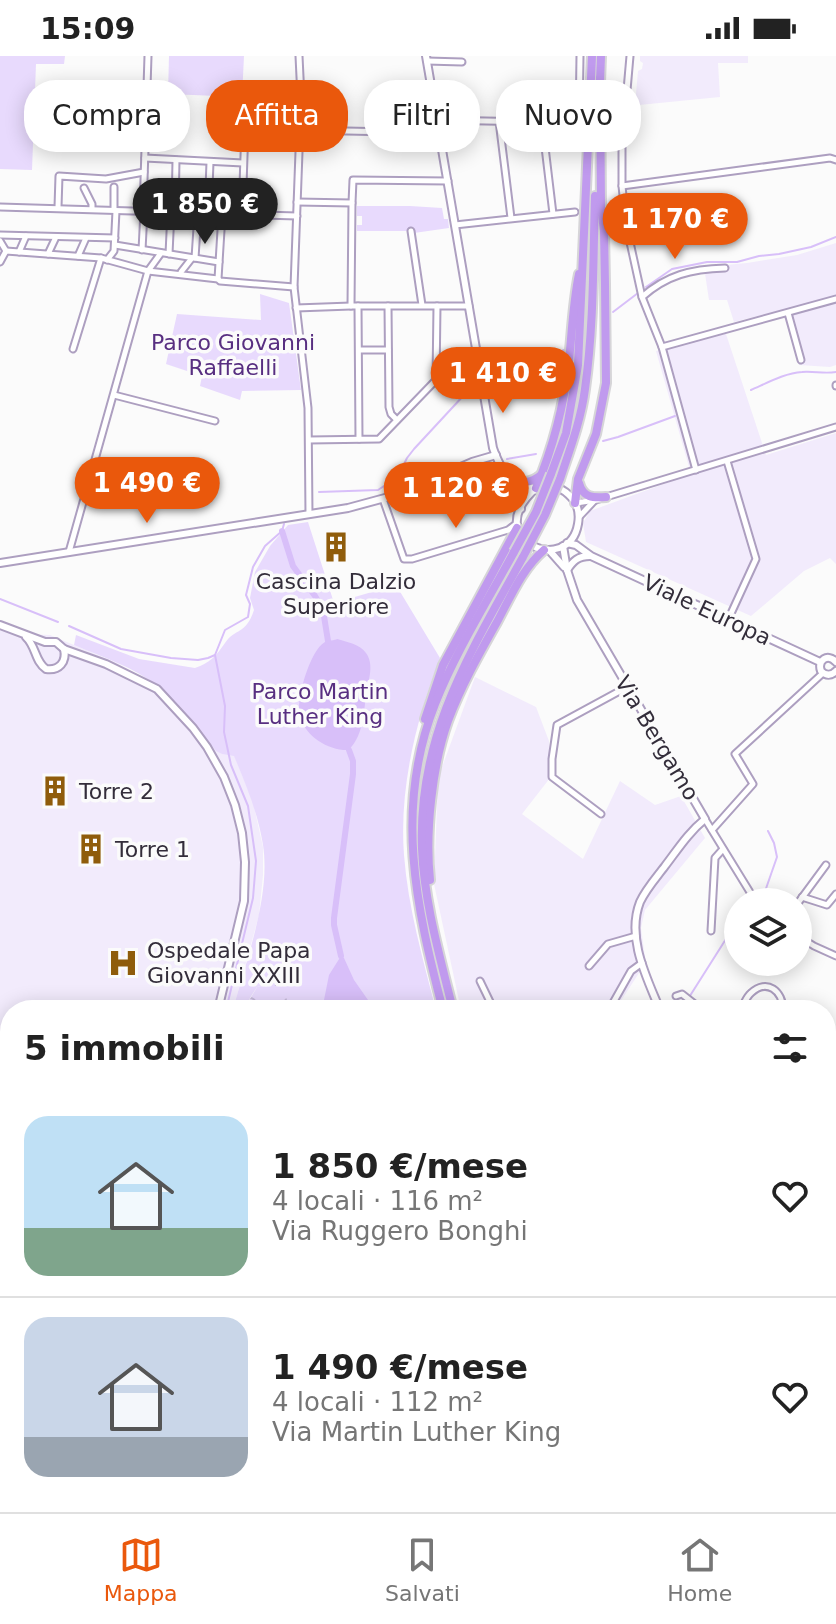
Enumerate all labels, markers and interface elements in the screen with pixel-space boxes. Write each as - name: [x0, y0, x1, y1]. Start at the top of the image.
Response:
- text: 15:09: [40, 11, 136, 46]
- chip: Compra: [24, 80, 190, 152]
- chip: Affitta: [206, 80, 348, 152]
- chip: Filtri: [364, 80, 480, 152]
- chip: Nuovo: [496, 80, 641, 152]
- pin: 1 850 €: [131, 178, 279, 246]
- text: 1 850 €: [151, 189, 259, 219]
- pin: 1 170 €: [601, 193, 749, 261]
- text: 1 170 €: [621, 204, 729, 234]
- park label: Parco Giovanni Raffaelli: [151, 330, 315, 380]
- pin: 1 410 €: [429, 347, 577, 415]
- text: 1 410 €: [449, 358, 557, 388]
- pin: 1 490 €: [73, 457, 221, 525]
- pin: 1 120 €: [382, 462, 530, 530]
- text: 1 490 €: [93, 468, 201, 498]
- text: 1 120 €: [402, 473, 510, 503]
- building icon: Cascina Dalzio Superiore: [319, 530, 353, 564]
- place label: Cascina Dalzio Superiore: [256, 569, 416, 619]
- street label: Viale Europa: [639, 569, 775, 651]
- street label: Via Bergamo: [610, 671, 704, 805]
- park label: Parco Martin Luther King: [251, 679, 389, 729]
- building icon: Torre 2: [38, 774, 72, 808]
- place label: Torre 2: [78, 779, 154, 804]
- building icon: Torre 1: [74, 832, 108, 866]
- place label: Torre 1: [114, 837, 190, 862]
- map controls: [724, 888, 812, 976]
- button: layers: [724, 888, 812, 976]
- place label: Ospedale Papa Giovanni XXIII: [147, 938, 311, 988]
- hospital icon: Ospedale Papa Giovanni XXIII: [106, 946, 140, 980]
- icon: filters: [768, 1026, 812, 1070]
- text: 5 immobili: [24, 1028, 225, 1068]
- text: 1 850 €/mese: [272, 1146, 528, 1186]
- icon: home: [88, 1148, 184, 1244]
- icon: heart: [768, 1174, 812, 1218]
- text: 4 locali · 116 m²: [272, 1186, 483, 1216]
- text: Via Ruggero Bonghi: [272, 1216, 528, 1246]
- text: 1 490 €/mese: [272, 1347, 528, 1387]
- icon: home: [88, 1349, 184, 1445]
- icon: heart: [768, 1375, 812, 1419]
- text: 4 locali · 112 m²: [272, 1387, 483, 1417]
- text: Via Martin Luther King: [272, 1417, 561, 1447]
- tab: Mappa: [104, 1533, 178, 1606]
- tab: Salvati: [385, 1533, 460, 1606]
- tab: Home: [667, 1533, 732, 1606]

